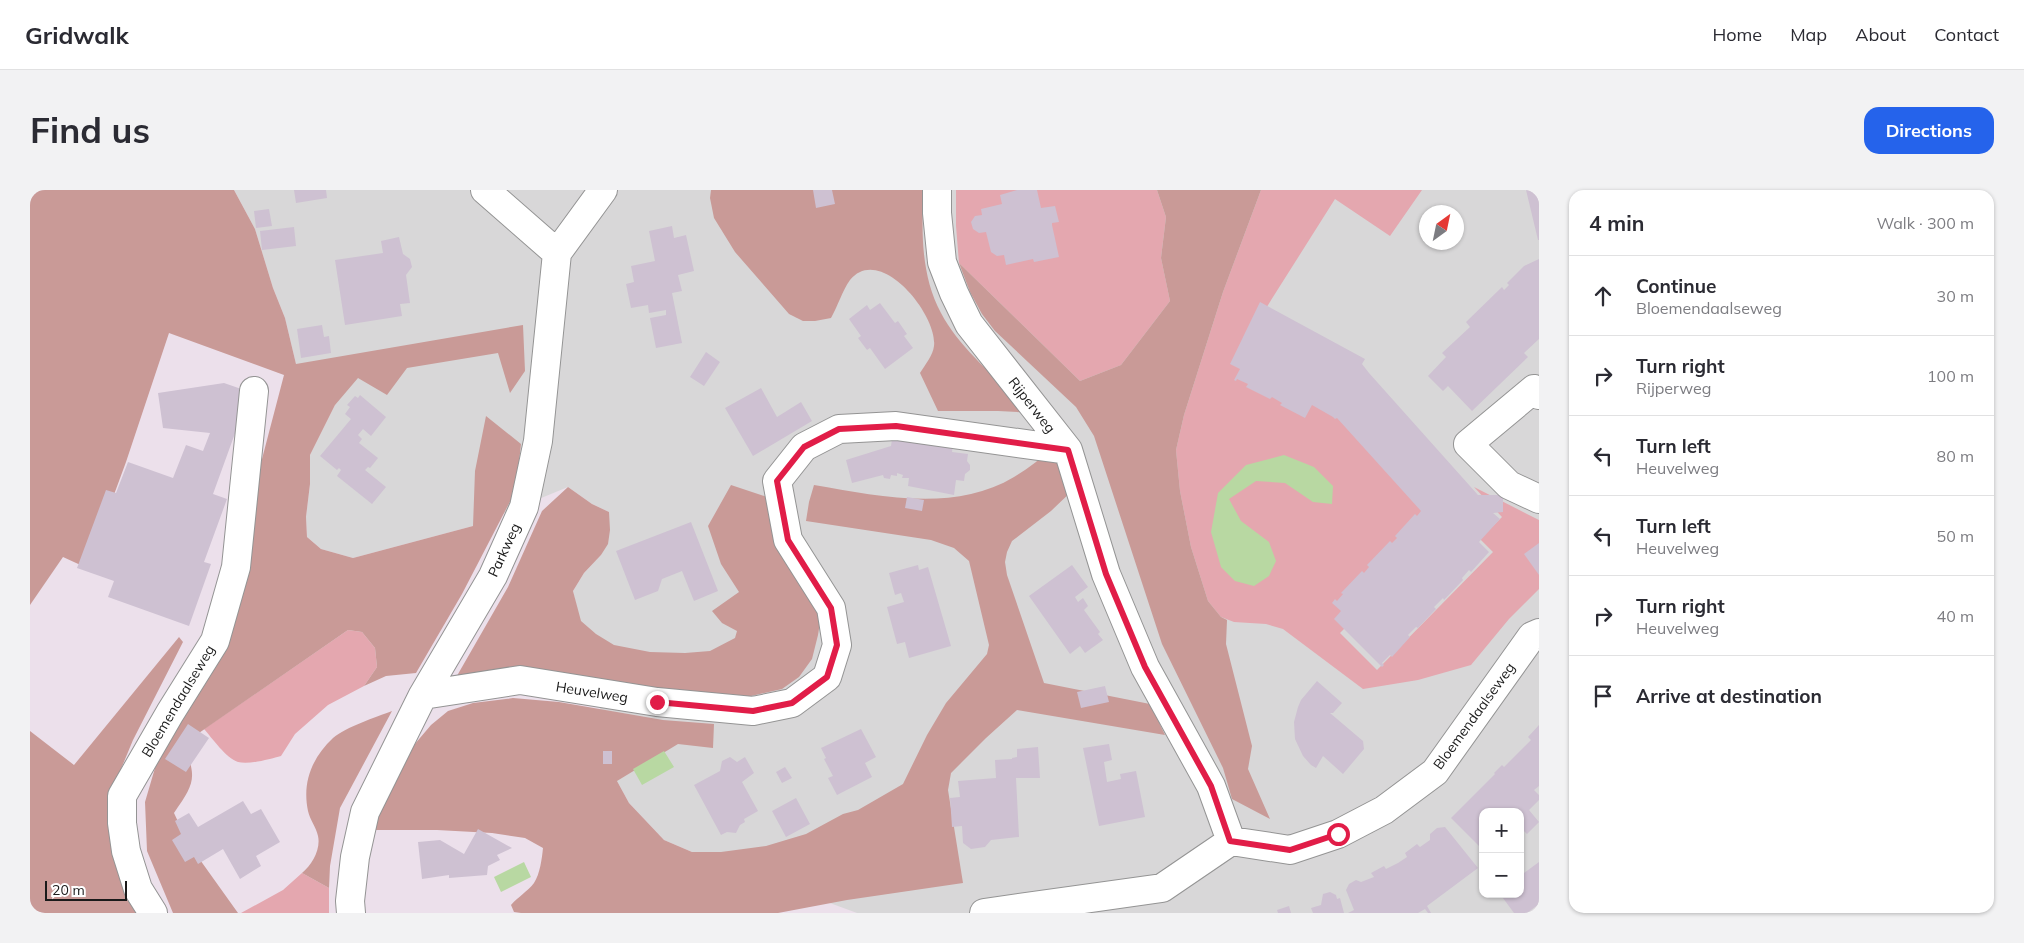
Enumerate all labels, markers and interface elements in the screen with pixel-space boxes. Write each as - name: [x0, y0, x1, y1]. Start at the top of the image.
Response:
- text: Gridwalk: [25, 20, 129, 50]
- text: Home: [1712, 23, 1762, 46]
- text: Map: [1790, 23, 1827, 46]
- text: About: [1855, 23, 1906, 46]
- text: Contact: [1934, 23, 1999, 46]
- button: Directions: [1864, 107, 1994, 154]
- text: Find us: [30, 108, 150, 152]
- north arrow: [1419, 205, 1464, 250]
- text: 4 min: [1589, 210, 1644, 236]
- text: Walk · 300 m: [1876, 213, 1974, 233]
- text: Continue: [1636, 274, 1716, 298]
- icon: ahead: [1589, 282, 1617, 310]
- text: 30 m: [1937, 286, 1974, 306]
- text: Bloemendaalseweg: [1636, 298, 1782, 318]
- text: Turn right: [1636, 354, 1725, 378]
- icon: right: [1589, 362, 1617, 390]
- text: 100 m: [1927, 366, 1974, 386]
- street label: Rijperweg: [1005, 373, 1059, 437]
- text: Rijperweg: [1636, 378, 1711, 398]
- text: Turn left: [1636, 434, 1711, 458]
- icon: left: [1589, 442, 1617, 470]
- text: 80 m: [1937, 446, 1974, 466]
- text: Heuvelweg: [1636, 458, 1719, 478]
- text: Turn left: [1636, 514, 1711, 538]
- street label: Parkweg: [484, 520, 524, 580]
- icon: left: [1589, 522, 1617, 550]
- text: 50 m: [1937, 526, 1974, 546]
- text: Heuvelweg: [1636, 538, 1719, 558]
- text: Turn right: [1636, 594, 1725, 618]
- icon: right: [1589, 602, 1617, 630]
- text: 40 m: [1937, 606, 1974, 626]
- text: Heuvelweg: [1636, 618, 1719, 638]
- street label: Bloemendaalseweg: [137, 642, 219, 760]
- street label: Bloemendaalseweg: [1429, 659, 1519, 773]
- street label: Heuvelweg: [555, 677, 629, 707]
- icon: arrive: [1589, 682, 1617, 710]
- text: Arrive at destination: [1636, 684, 1822, 708]
- route end: [646, 691, 669, 714]
- map controls: [1479, 808, 1524, 898]
- button: +: [1479, 808, 1524, 853]
- route start: [1327, 823, 1350, 846]
- button: −: [1479, 853, 1524, 898]
- scale bar: [45, 878, 128, 901]
- text: 20 m: [52, 881, 85, 899]

